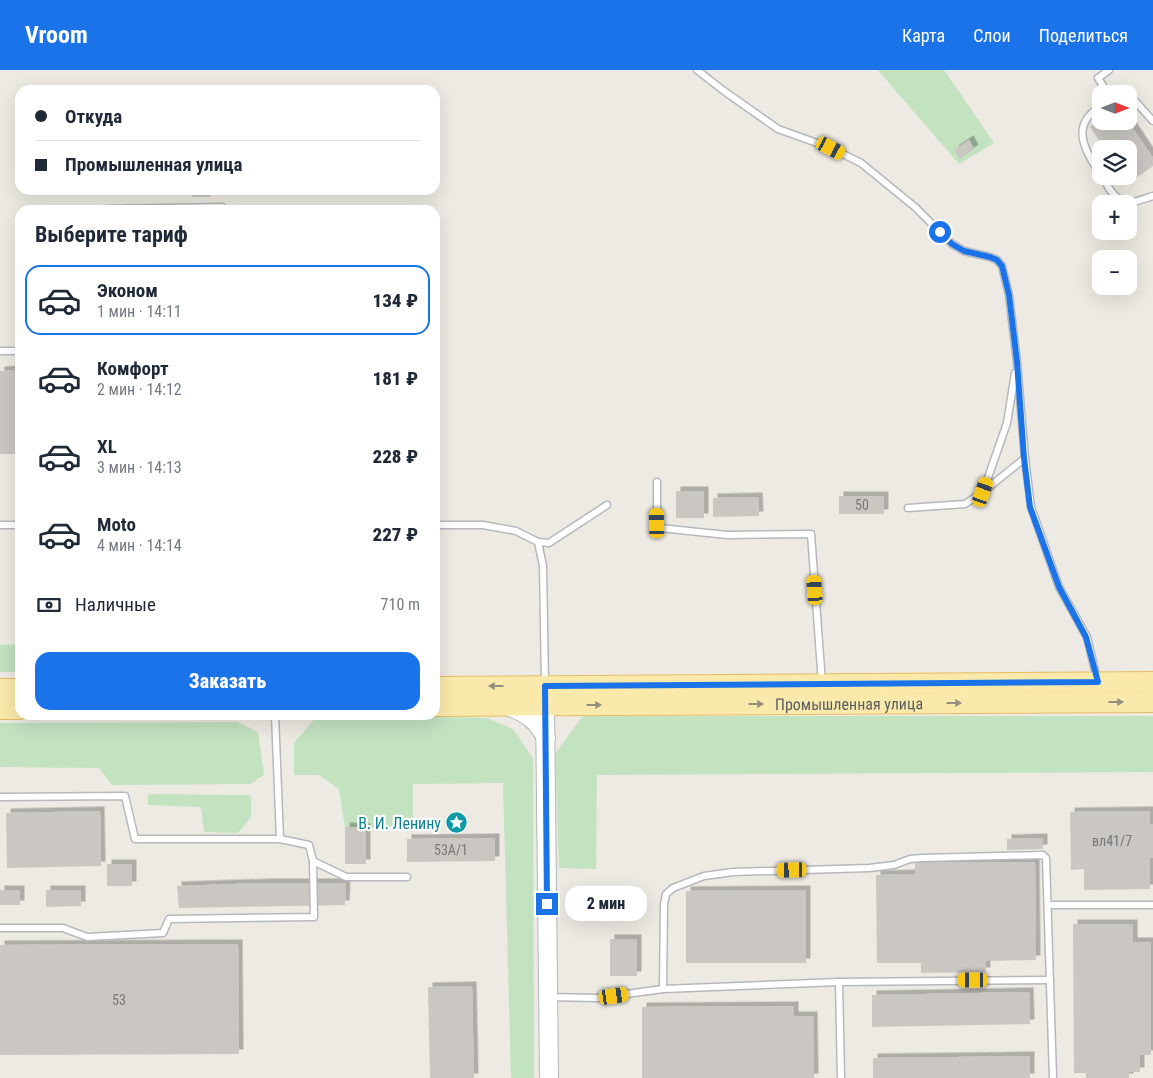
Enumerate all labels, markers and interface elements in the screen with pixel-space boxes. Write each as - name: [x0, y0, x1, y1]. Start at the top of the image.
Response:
- text: Vroom: [25, 21, 88, 49]
- text: Карта: [902, 25, 945, 46]
- text: Слои: [973, 25, 1011, 46]
- text: Поделиться: [1039, 25, 1128, 46]
- north arrow: [1092, 85, 1138, 130]
- map controls: [1092, 85, 1137, 295]
- text: Откуда: [65, 105, 122, 128]
- car: [814, 135, 847, 161]
- button: layers: [1092, 140, 1137, 185]
- text: Промышленная улица: [65, 153, 242, 176]
- button: +: [1092, 195, 1137, 240]
- route start: [929, 221, 951, 243]
- text: Выберите тариф: [35, 222, 188, 247]
- button: −: [1092, 250, 1137, 295]
- icon: car: [37, 278, 82, 323]
- text: Эконом: [97, 279, 158, 302]
- text: 134 ₽: [373, 289, 418, 312]
- text: 1 мин · 14:11: [97, 302, 182, 321]
- icon: car: [37, 356, 82, 401]
- text: Комфорт: [97, 357, 169, 380]
- text: 181 ₽: [373, 367, 418, 390]
- text: 2 мин · 14:12: [97, 380, 182, 399]
- icon: car: [37, 434, 82, 479]
- text: XL: [97, 435, 117, 458]
- text: 228 ₽: [373, 445, 418, 468]
- text: 3 мин · 14:13: [97, 458, 182, 477]
- car: [971, 475, 994, 509]
- house number: 50: [855, 497, 869, 513]
- car: [649, 508, 664, 538]
- icon: car: [37, 512, 82, 557]
- text: Moto: [97, 513, 136, 536]
- text: 227 ₽: [373, 523, 418, 546]
- text: 4 мин · 14:14: [97, 536, 182, 555]
- car: [806, 575, 823, 605]
- icon: cash: [35, 591, 63, 619]
- text: Наличные: [75, 593, 156, 616]
- text: 710 m: [381, 595, 420, 614]
- button: Заказать: [35, 652, 420, 710]
- one-way arrow: [488, 682, 504, 690]
- street label: Промышленная улица: [775, 694, 923, 714]
- one-way arrow: [1109, 698, 1125, 706]
- one-way arrow: [946, 699, 962, 707]
- one-way arrow: [749, 700, 765, 708]
- one-way arrow: [586, 701, 602, 709]
- place icon: В. И. Ленину: [445, 811, 469, 835]
- place label: В. И. Ленину: [358, 814, 441, 833]
- house number: вл41/7: [1092, 833, 1132, 849]
- house number: 53А/1: [434, 842, 468, 858]
- car: [776, 862, 807, 878]
- callout: 2 мин: [564, 886, 647, 922]
- route end: [536, 893, 558, 915]
- text: 2 мин: [587, 894, 625, 913]
- car: [958, 973, 988, 988]
- car: [598, 986, 629, 1006]
- house number: 53: [112, 992, 126, 1008]

